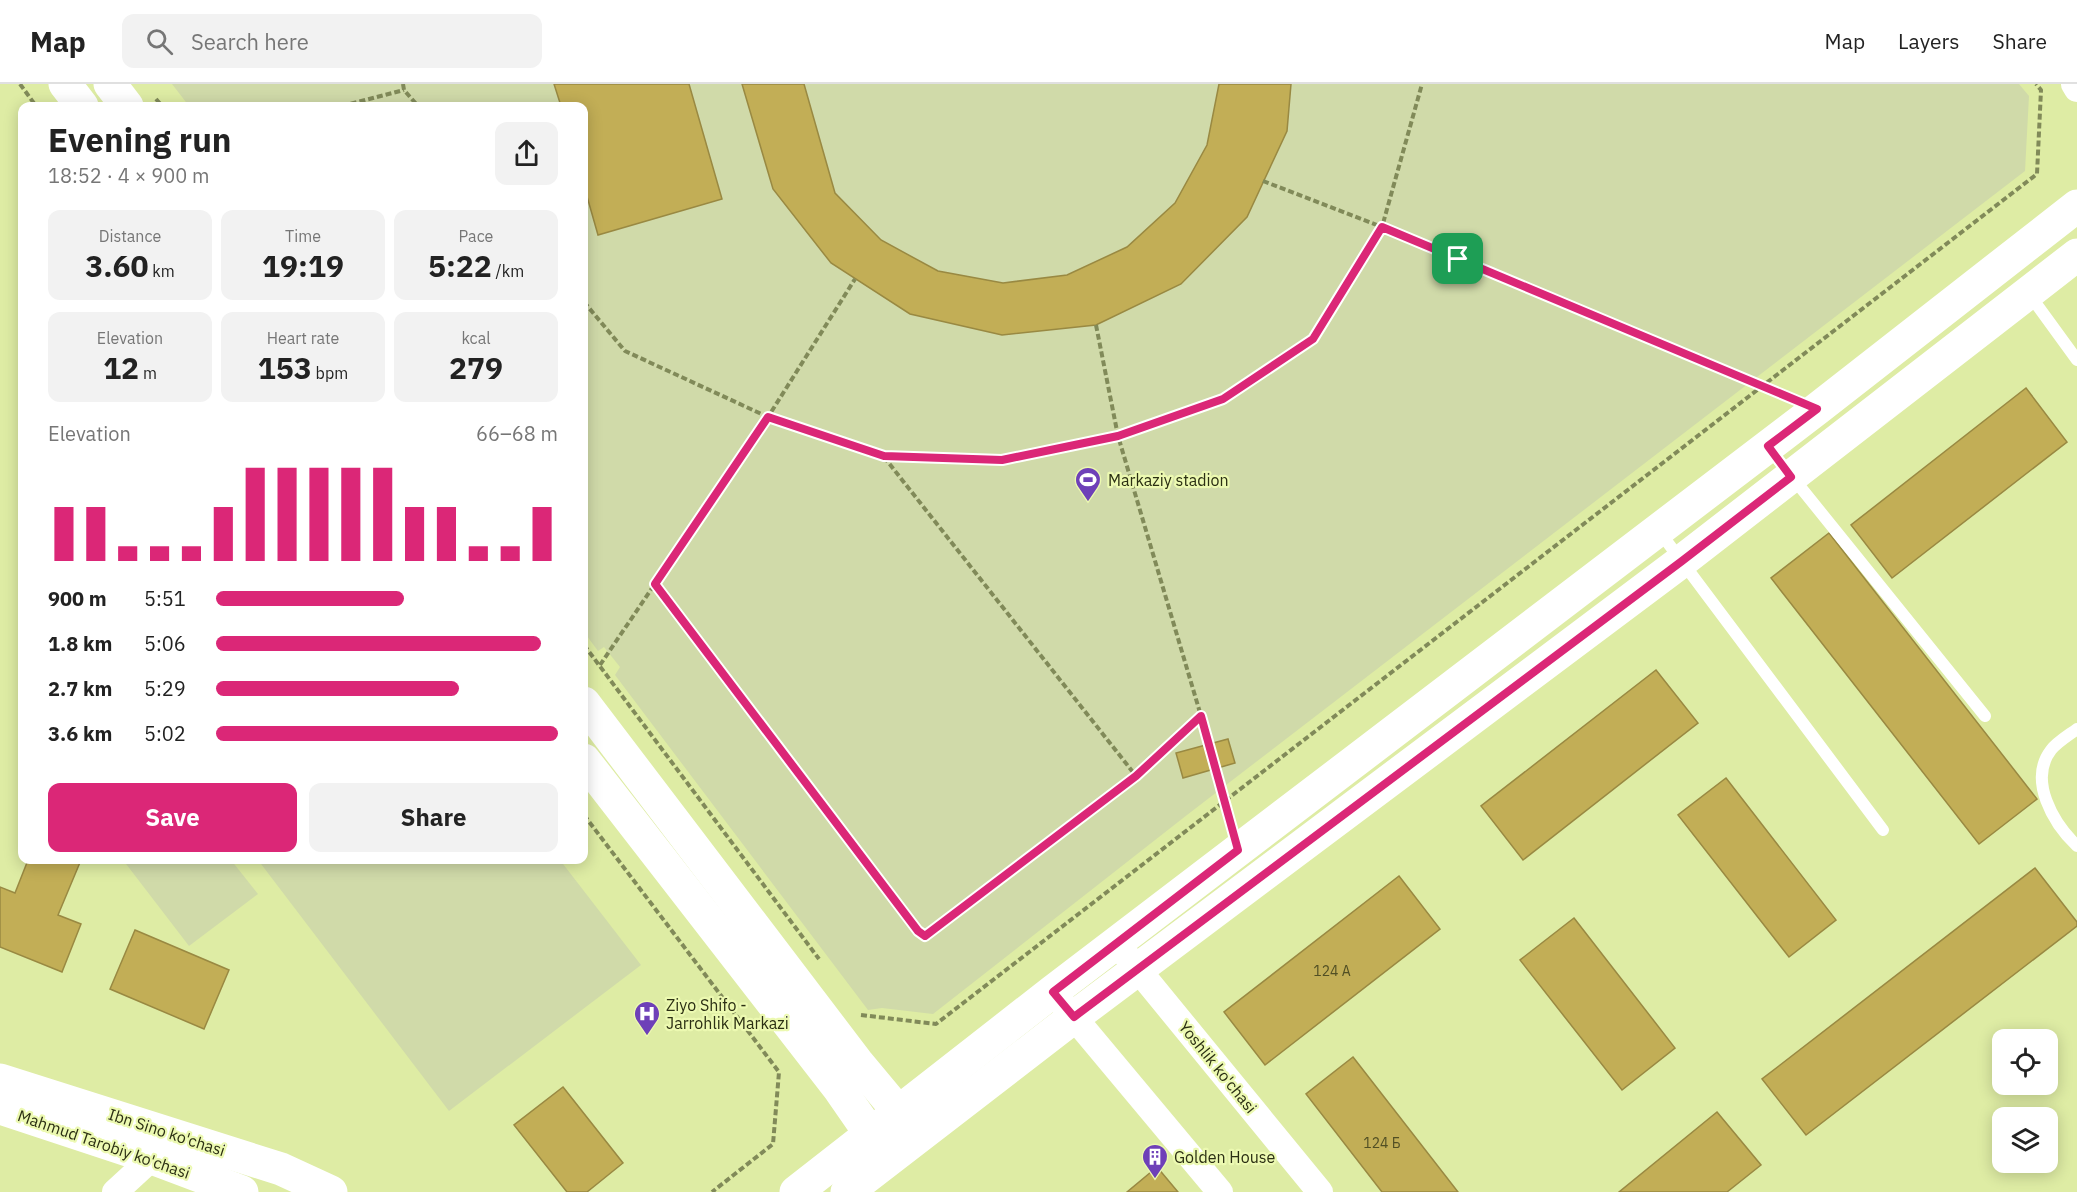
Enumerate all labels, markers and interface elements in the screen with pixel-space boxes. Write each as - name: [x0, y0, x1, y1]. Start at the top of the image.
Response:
- search box: [122, 14, 542, 68]
- text: Map: [30, 23, 86, 60]
- icon: search: [143, 25, 176, 58]
- text: Search here: [191, 27, 309, 56]
- text: Map: [1825, 27, 1865, 55]
- text: Layers: [1898, 27, 1960, 55]
- text: Share: [1993, 27, 2047, 55]
- text: Evening run: [48, 118, 232, 161]
- button: share: [495, 122, 558, 185]
- text: 18:52 · 4 × 900 m: [48, 162, 209, 189]
- text: Distance: [99, 226, 161, 246]
- text: Time: [285, 226, 321, 246]
- text: Pace: [459, 226, 493, 246]
- pin: [1432, 233, 1483, 284]
- icon: arrive: [1441, 242, 1474, 275]
- text: 3.60: [85, 246, 149, 285]
- text: 19:19: [262, 246, 344, 285]
- text: 5:22: [428, 246, 492, 285]
- text: km: [149, 261, 175, 281]
- text: /km: [492, 261, 524, 281]
- text: Elevation: [97, 328, 163, 348]
- text: Heart rate: [267, 328, 339, 348]
- text: kcal: [461, 328, 491, 348]
- text: 12: [103, 348, 139, 387]
- text: 153: [258, 348, 312, 387]
- text: 279: [449, 348, 503, 387]
- text: m: [139, 363, 157, 383]
- text: bpm: [312, 363, 348, 383]
- text: Elevation: [48, 420, 131, 447]
- text: 66–68 m: [476, 420, 558, 447]
- sports icon: Markaziy stadion: [1073, 465, 1103, 503]
- place label: Markaziy stadion: [1108, 470, 1229, 490]
- text: 900 m: [48, 585, 107, 612]
- text: 5:51: [144, 585, 186, 612]
- text: 1.8 km: [48, 630, 112, 657]
- text: 5:06: [144, 630, 186, 657]
- text: 2.7 km: [48, 675, 112, 702]
- text: 5:29: [144, 675, 186, 702]
- text: 3.6 km: [48, 720, 112, 747]
- text: 5:02: [144, 720, 186, 747]
- button: Save: [48, 783, 297, 852]
- button: Share: [309, 783, 558, 852]
- house number: 124 А: [1313, 962, 1351, 980]
- place label: Ziyo Shifo - Jarrohlik Markazi: [666, 995, 789, 1033]
- hospital icon: Ziyo Shifo - Jarrohlik Markazi: [632, 999, 662, 1037]
- street label: Yoshlik ko'chasi: [1175, 1017, 1261, 1117]
- map controls: [1992, 1029, 2058, 1173]
- button: locate: [1992, 1029, 2058, 1095]
- street label: Ibn Sino ko'chasi: [106, 1104, 228, 1160]
- street label: Mahmud Tarobiy ko'chasi: [15, 1105, 193, 1183]
- button: layers: [1992, 1107, 2058, 1173]
- house number: 124 Б: [1363, 1134, 1401, 1152]
- building icon: Golden House: [1140, 1142, 1170, 1180]
- place label: Golden House: [1174, 1147, 1276, 1167]

